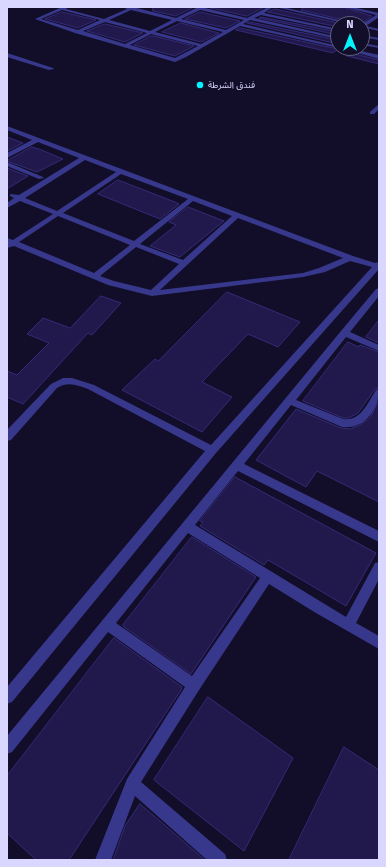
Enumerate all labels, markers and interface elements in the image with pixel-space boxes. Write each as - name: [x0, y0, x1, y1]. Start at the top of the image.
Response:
- north arrow: [330, 16, 370, 56]
- text: N: [346, 18, 354, 31]
- marker: فندق الشرطة: [195, 80, 205, 90]
- place label: فندق الشرطة: [208, 80, 255, 90]

